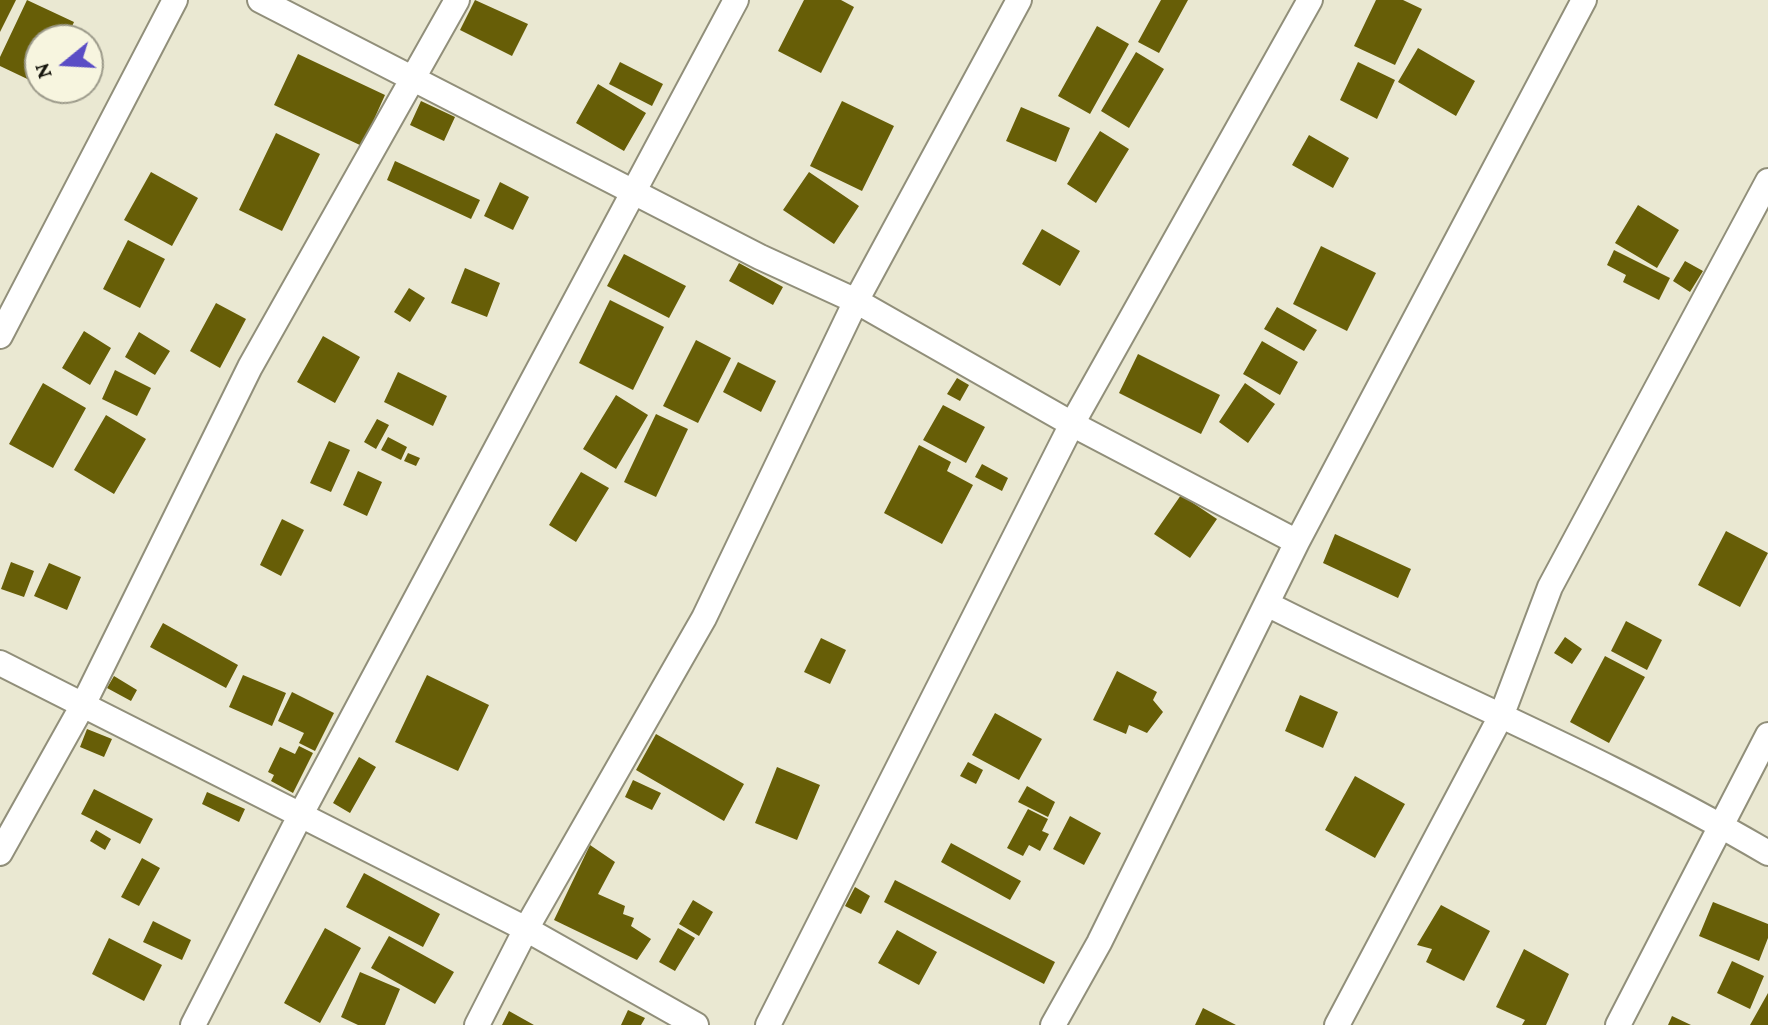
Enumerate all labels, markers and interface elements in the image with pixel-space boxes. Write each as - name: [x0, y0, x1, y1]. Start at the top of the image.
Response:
- north arrow: [24, 24, 104, 104]
- text: N: [28, 60, 57, 82]

